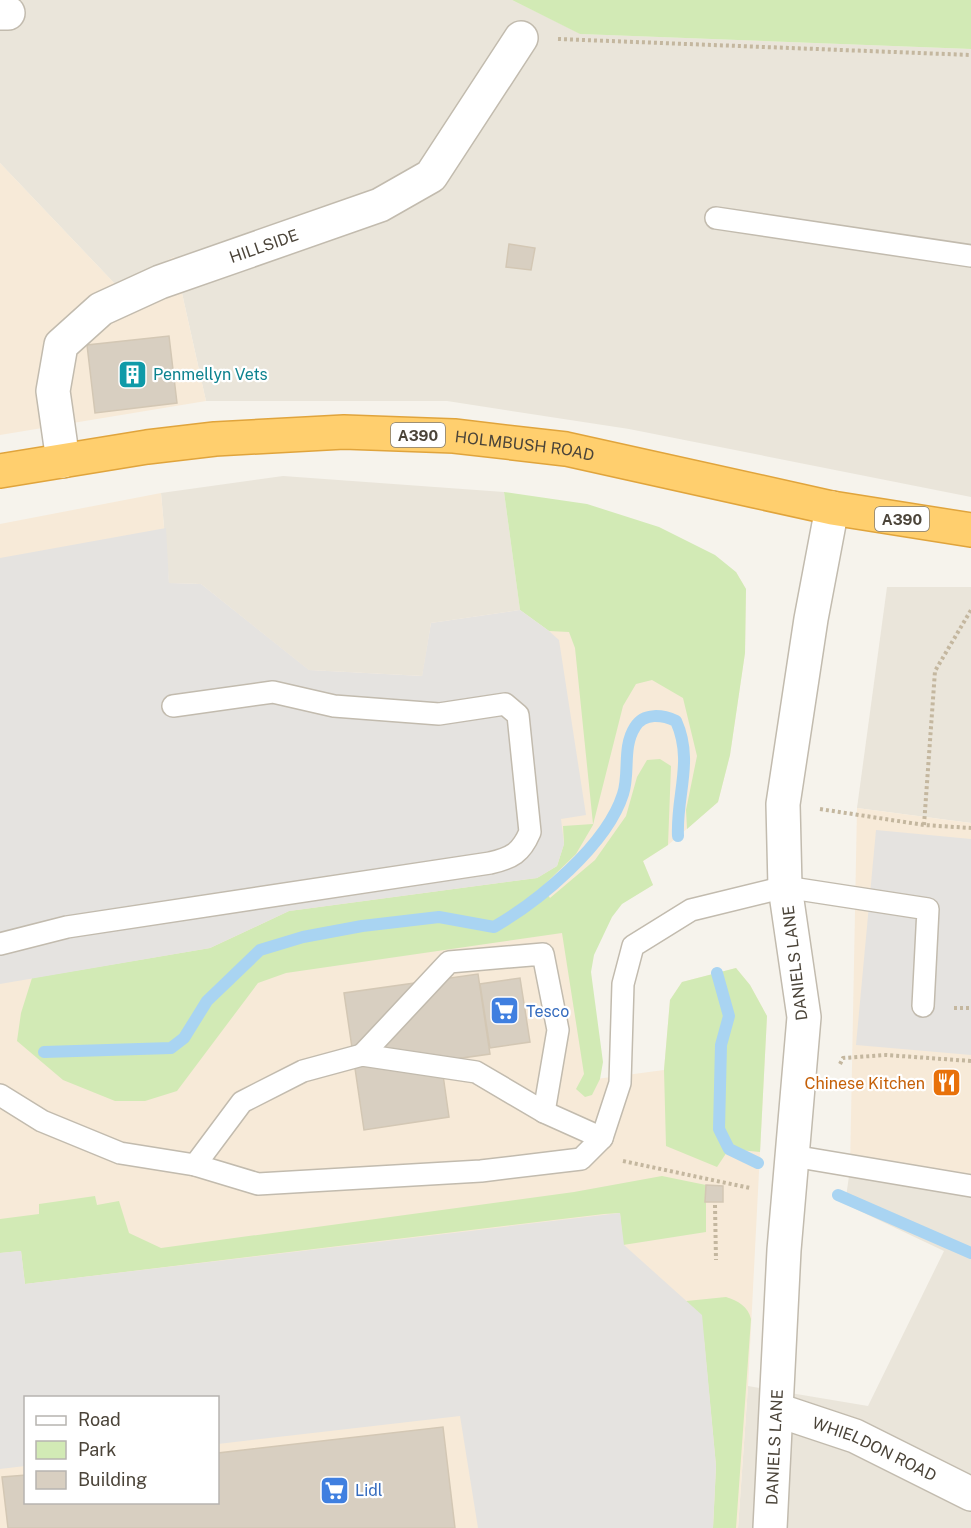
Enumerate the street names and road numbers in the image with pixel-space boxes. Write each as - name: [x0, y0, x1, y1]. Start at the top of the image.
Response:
- street label: HILLSIDE: [227, 225, 301, 267]
- road number: A390: [391, 423, 445, 447]
- street label: HOLMBUSH ROAD: [454, 427, 596, 465]
- road number: A390: [875, 507, 929, 531]
- street label: DANIELS LANE: [779, 905, 811, 1021]
- street label: DANIELS LANE: [762, 1389, 786, 1505]
- street label: WHIELDON ROAD: [810, 1413, 940, 1485]

